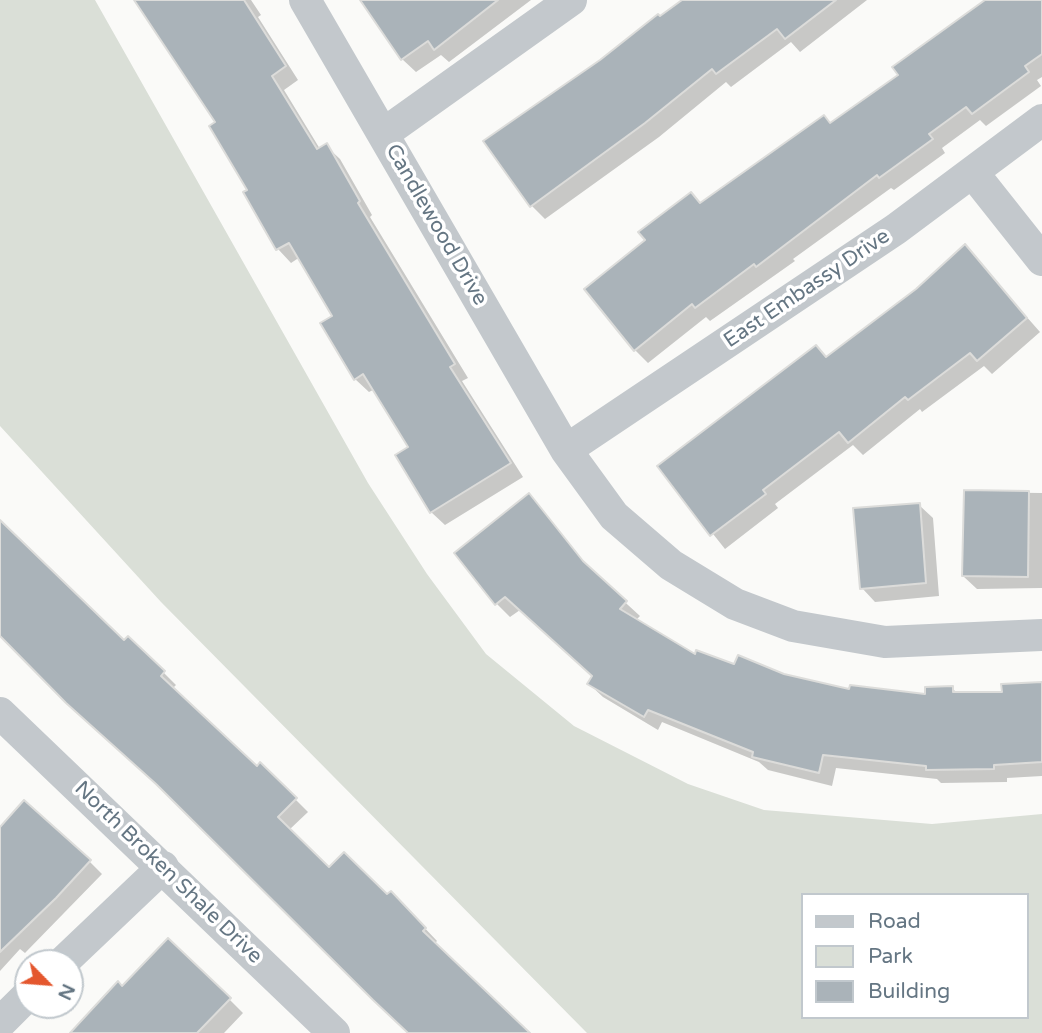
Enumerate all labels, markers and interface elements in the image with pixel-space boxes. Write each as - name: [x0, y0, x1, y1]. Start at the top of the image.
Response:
- street label: Candlewood Drive: [380, 140, 492, 310]
- street label: East Embassy Drive: [719, 224, 895, 354]
- street label: North Broken Shale Drive: [69, 777, 267, 969]
- legend: [800, 893, 1028, 1019]
- text: Road: [868, 909, 921, 934]
- text: Park: [868, 944, 913, 969]
- north arrow: [14, 949, 84, 1019]
- text: Building: [868, 979, 950, 1004]
- text: N: [53, 980, 79, 1004]

